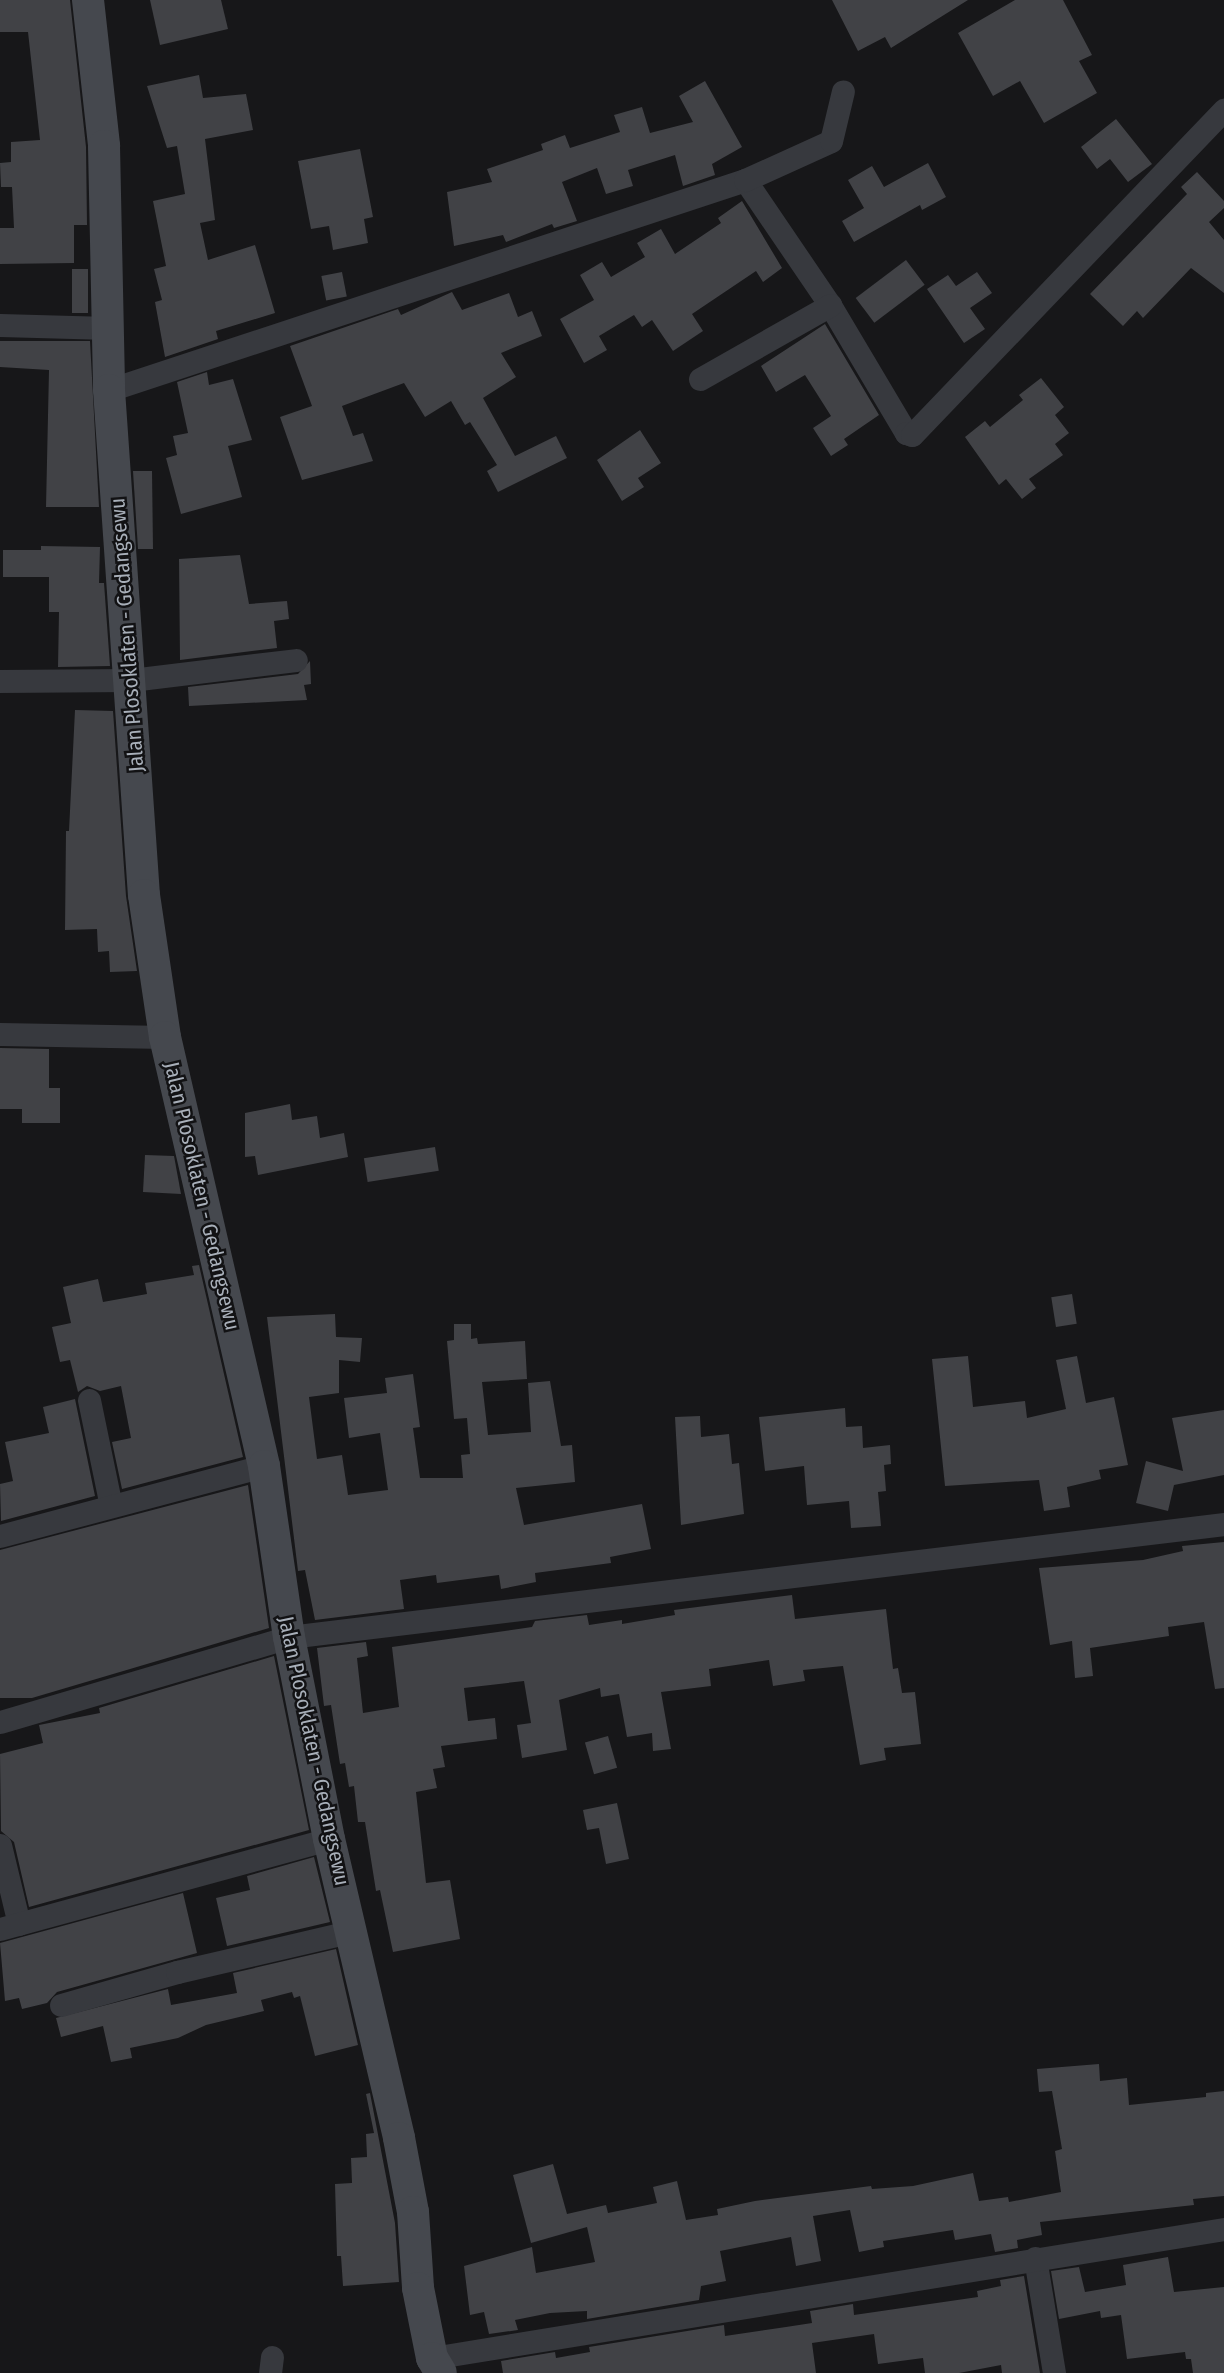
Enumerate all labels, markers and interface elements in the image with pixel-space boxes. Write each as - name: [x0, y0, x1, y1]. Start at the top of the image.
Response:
- street label: Jalan Plosoklaten - Gedangsewu: [105, 497, 149, 773]
- street label: Jalan Plosoklaten - Gedangsewu: [159, 1059, 245, 1333]
- street label: Jalan Plosoklaten - Gedangsewu: [273, 1614, 355, 1888]

